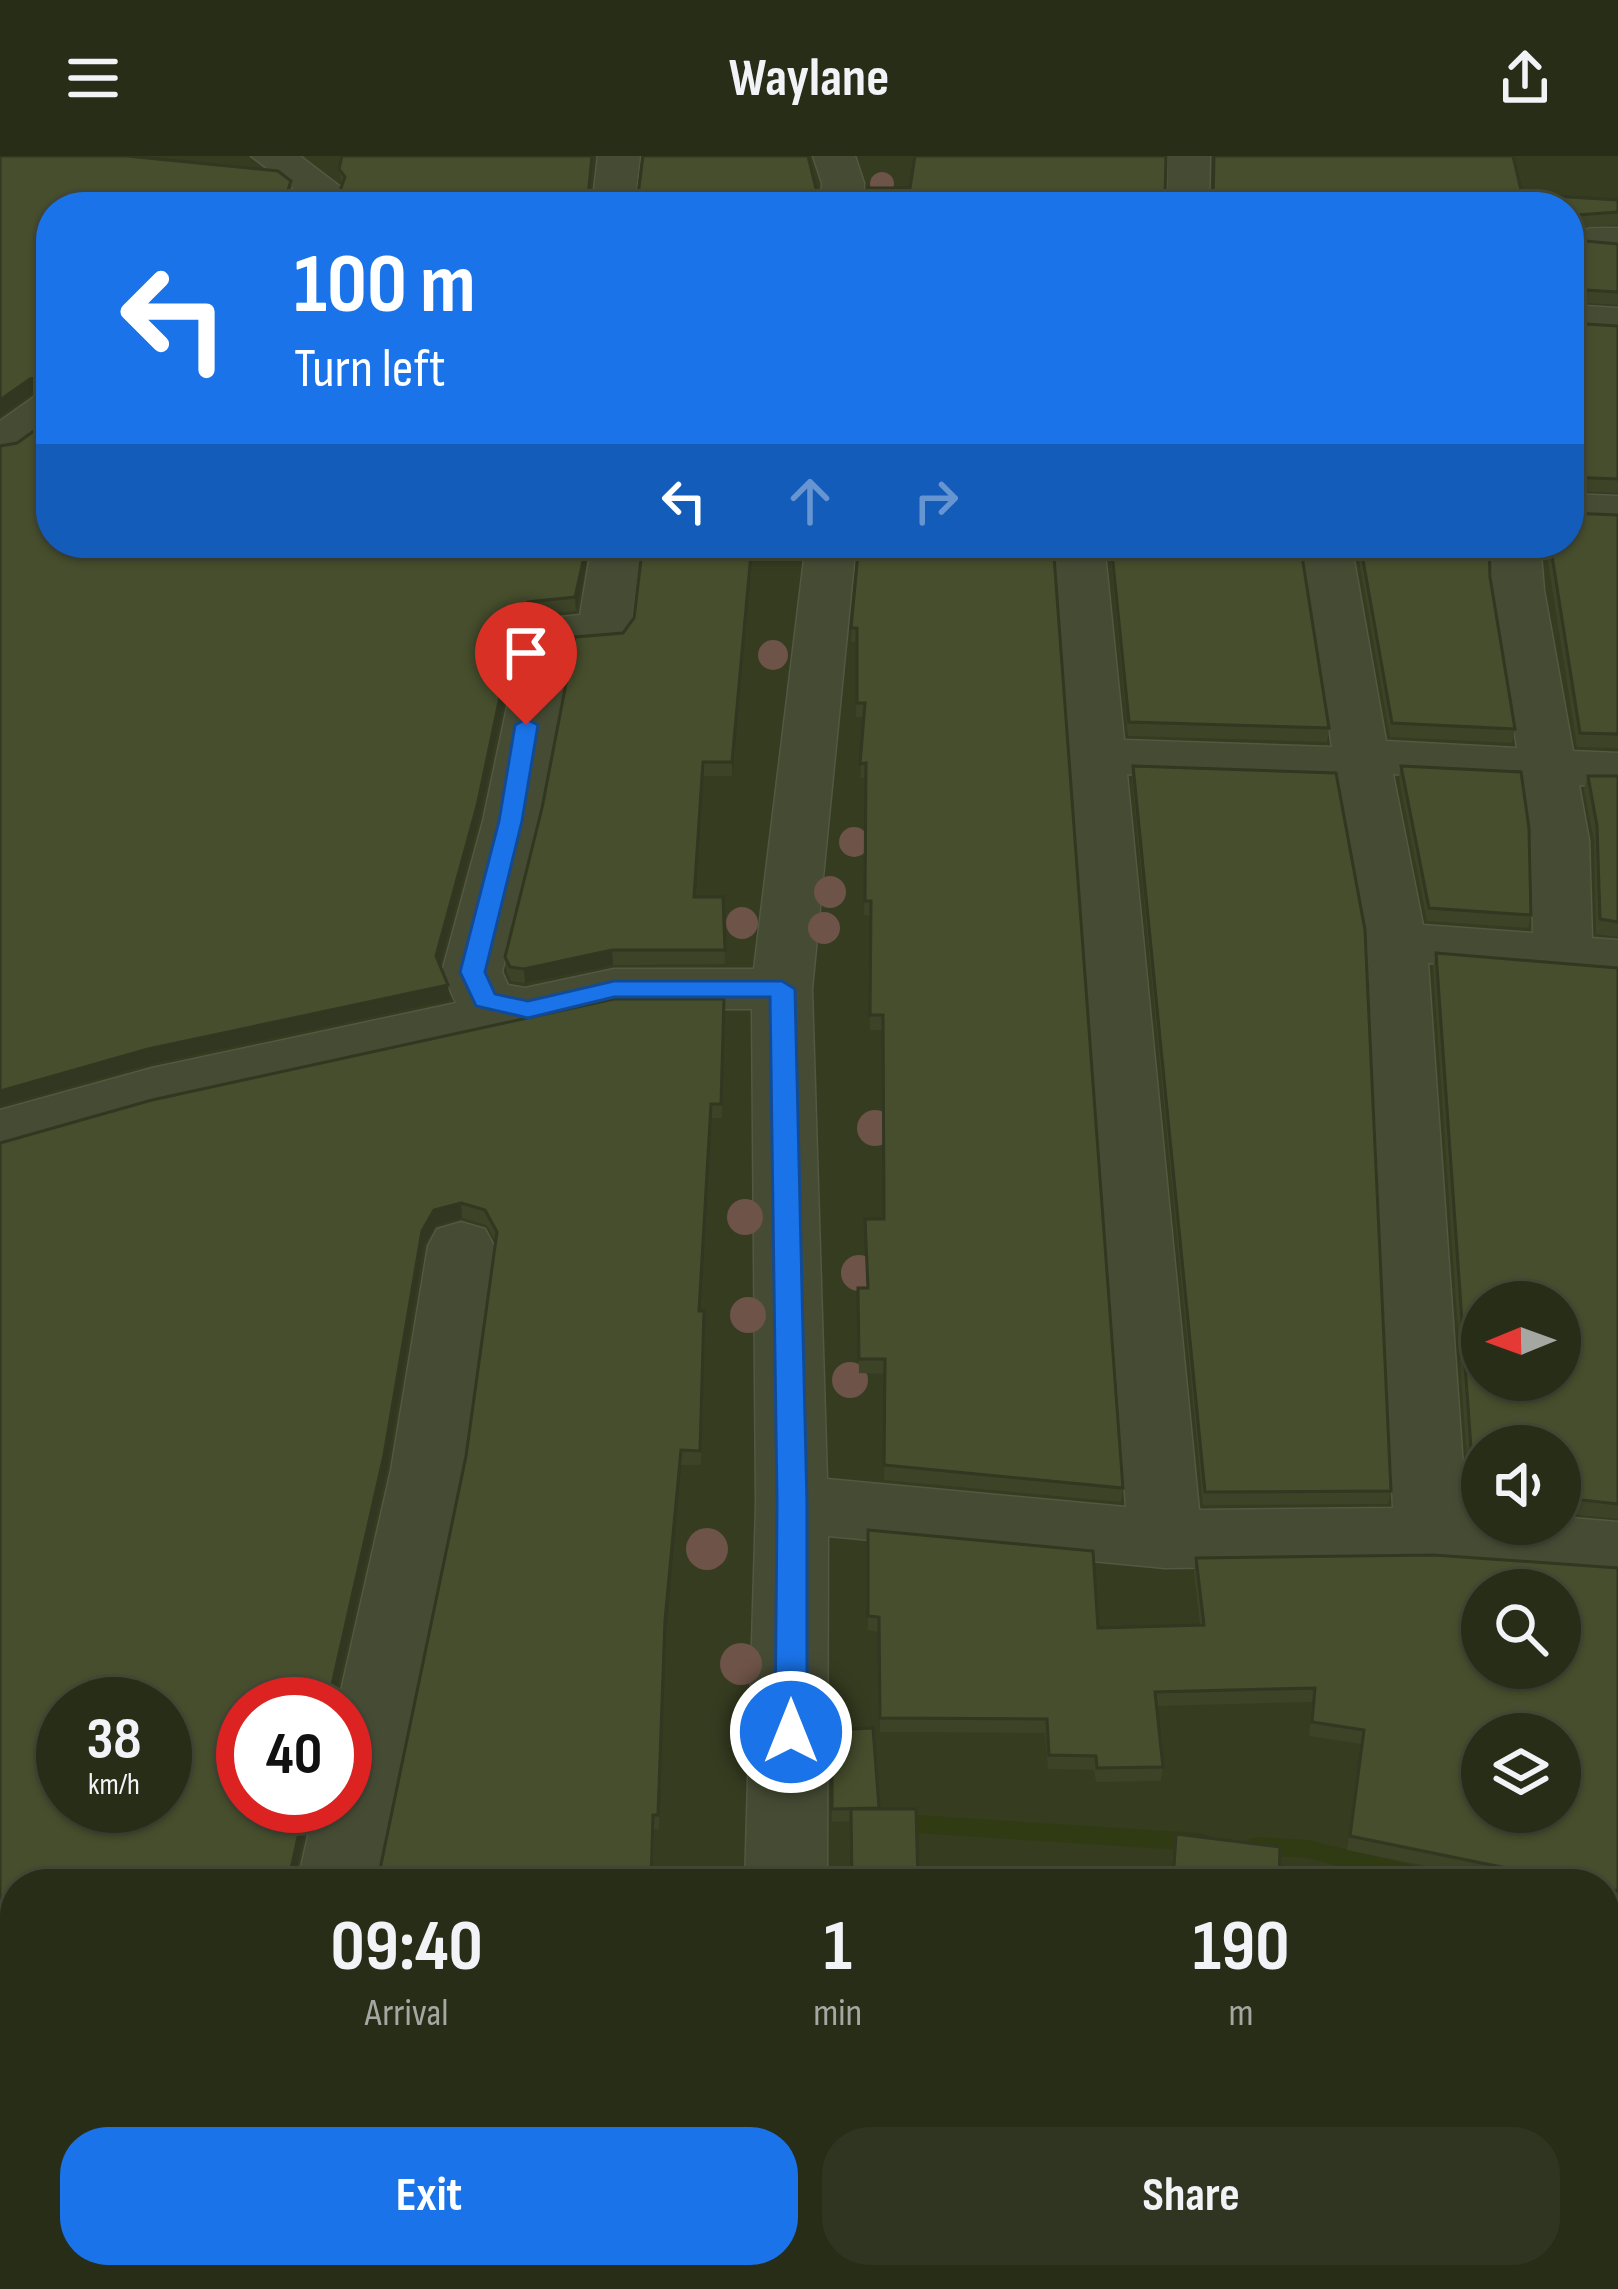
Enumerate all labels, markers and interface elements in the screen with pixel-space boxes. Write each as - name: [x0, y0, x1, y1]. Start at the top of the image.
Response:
- icon: menu: [60, 45, 126, 111]
- icon: share: [1492, 45, 1558, 111]
- text: Waylane: [729, 46, 889, 111]
- text: 100 m: [294, 235, 476, 336]
- icon: left: [96, 240, 252, 396]
- text: Turn left: [294, 337, 446, 402]
- icon: left: [651, 468, 717, 534]
- icon: ahead: [777, 468, 843, 534]
- icon: right: [903, 468, 969, 534]
- pin: [475, 602, 577, 725]
- icon: arrive: [493, 620, 559, 686]
- north arrow: [1461, 1281, 1581, 1401]
- map controls: [1461, 1281, 1581, 1833]
- button: sound: [1461, 1425, 1581, 1545]
- button: search: [1461, 1569, 1581, 1689]
- position arrow: [728, 1669, 854, 1795]
- speed limit sign: 40: [216, 1677, 372, 1833]
- text: 38: [86, 1704, 142, 1776]
- button: layers: [1461, 1713, 1581, 1833]
- text: km/h: [88, 1767, 140, 1803]
- text: 09:40: [331, 1904, 483, 1991]
- text: 1: [824, 1904, 852, 1991]
- text: 190: [1193, 1904, 1289, 1991]
- text: Arrival: [365, 1990, 449, 2037]
- text: min: [813, 1990, 862, 2037]
- text: m: [1229, 1990, 1254, 2037]
- button: Exit: [60, 2127, 798, 2265]
- button: Share: [822, 2127, 1560, 2265]

